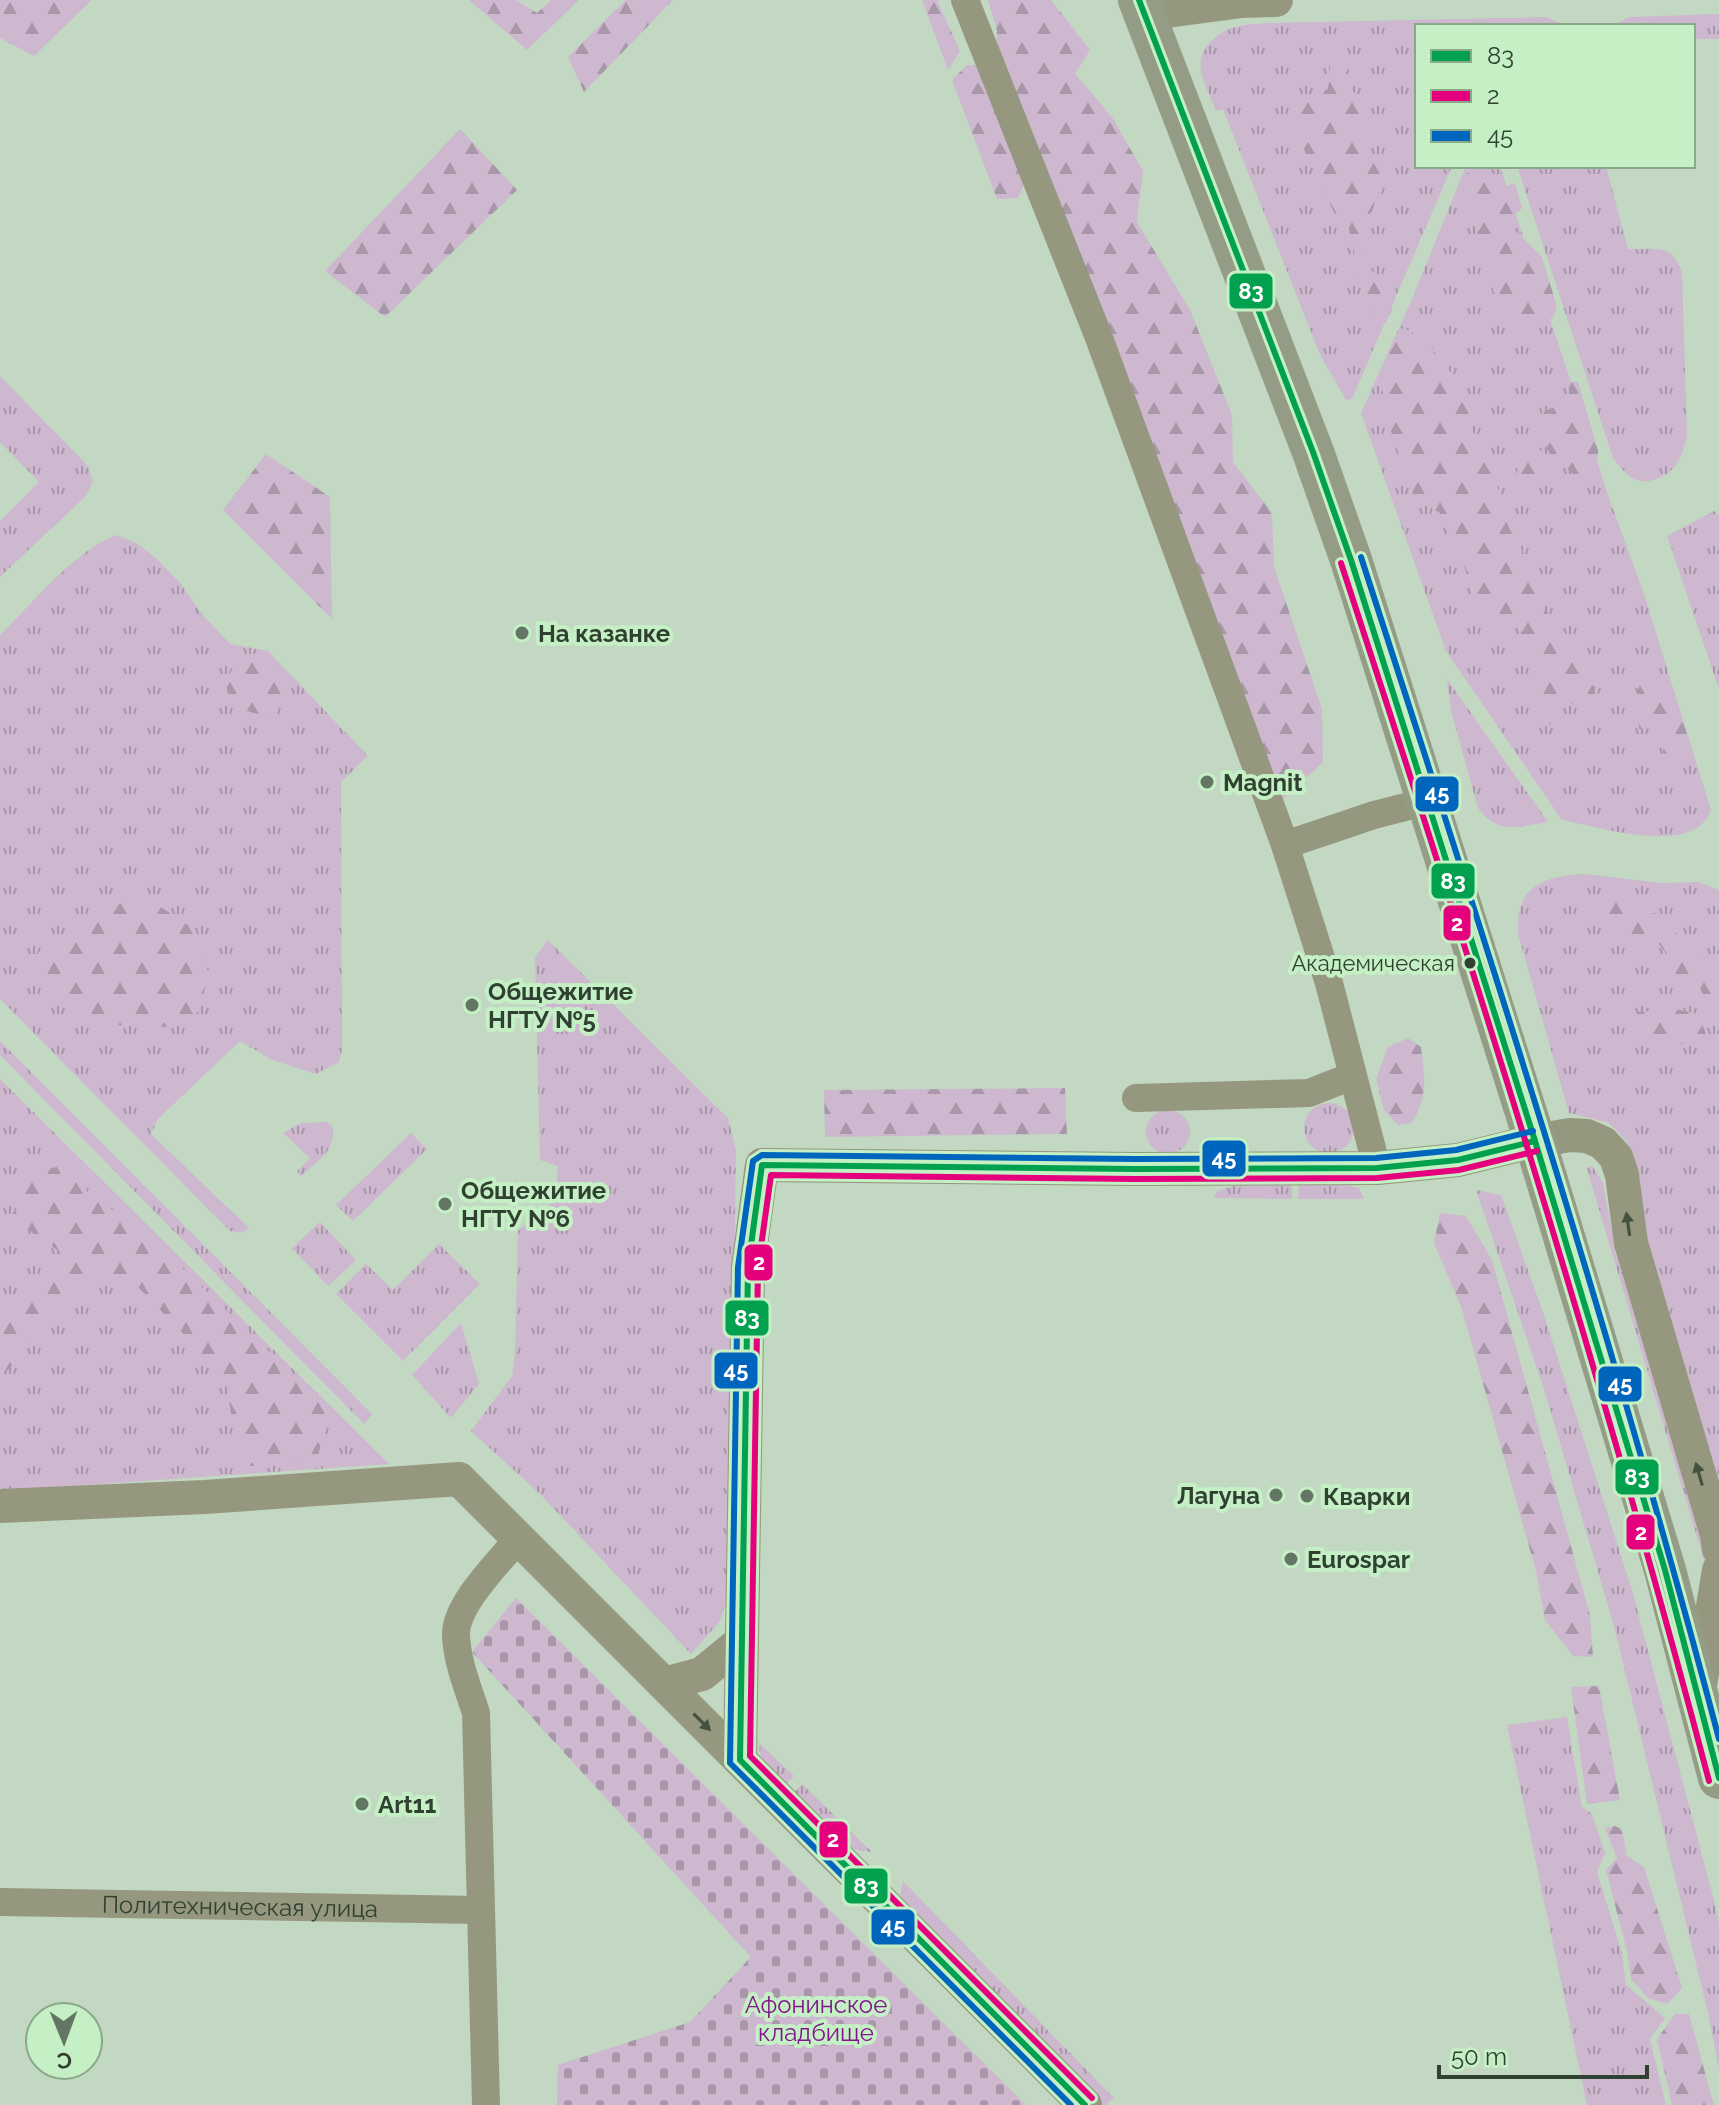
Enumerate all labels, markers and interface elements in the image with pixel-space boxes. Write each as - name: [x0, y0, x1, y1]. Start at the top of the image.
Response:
- legend: [1415, 24, 1695, 168]
- text: 83: [1487, 41, 1514, 70]
- text: 2: [1487, 81, 1500, 110]
- text: 45: [1487, 121, 1513, 150]
- line badge: 83: [1228, 272, 1274, 310]
- text: 83: [1238, 278, 1264, 304]
- place label: На казанке: [538, 619, 670, 648]
- marker: На казанке: [513, 624, 531, 642]
- place label: Magnit: [1223, 768, 1302, 797]
- marker: Magnit: [1198, 773, 1216, 791]
- line badge: 45: [1414, 775, 1460, 813]
- text: 45: [1425, 780, 1449, 806]
- line badge: 83: [1430, 862, 1476, 900]
- text: 83: [1440, 868, 1466, 894]
- line badge: 2: [1442, 904, 1472, 942]
- text: 2: [1451, 910, 1463, 936]
- place label: Академическая: [1291, 950, 1455, 976]
- marker: Академическая: [1462, 955, 1478, 971]
- place label: Общежитие НГТУ №5: [488, 977, 633, 1034]
- marker: Общежитие НГТУ №5: [463, 996, 481, 1014]
- line badge: 45: [1201, 1139, 1247, 1178]
- text: 45: [1212, 1145, 1236, 1171]
- place label: Общежитие НГТУ №6: [461, 1176, 606, 1233]
- marker: Общежитие НГТУ №6: [436, 1195, 454, 1213]
- one-way arrow: [1621, 1211, 1634, 1236]
- line badge: 2: [743, 1243, 774, 1282]
- text: 2: [753, 1249, 765, 1275]
- line badge: 83: [724, 1299, 770, 1337]
- text: 83: [734, 1305, 760, 1331]
- line badge: 45: [713, 1351, 759, 1390]
- text: 45: [724, 1357, 748, 1383]
- line badge: 45: [1597, 1365, 1643, 1403]
- text: 45: [1608, 1371, 1632, 1397]
- line badge: 83: [1614, 1458, 1660, 1496]
- one-way arrow: [1692, 1462, 1705, 1486]
- text: 83: [1624, 1464, 1650, 1490]
- place label: Лагуна: [1177, 1481, 1260, 1510]
- place label: Кварки: [1323, 1482, 1410, 1511]
- marker: Лагуна: [1267, 1486, 1285, 1504]
- marker: Кварки: [1298, 1487, 1316, 1505]
- line badge: 2: [1625, 1513, 1656, 1551]
- text: 2: [1635, 1519, 1647, 1545]
- place label: Eurospar: [1307, 1545, 1410, 1574]
- marker: Eurospar: [1282, 1550, 1300, 1568]
- one-way arrow: [692, 1712, 711, 1731]
- place label: Art11: [378, 1790, 436, 1819]
- marker: Art11: [353, 1795, 371, 1813]
- line badge: 2: [818, 1820, 849, 1859]
- text: 2: [827, 1826, 839, 1852]
- line badge: 83: [843, 1867, 889, 1905]
- text: 83: [853, 1873, 879, 1899]
- street label: Политехническая улица: [102, 1889, 378, 1923]
- line badge: 45: [870, 1908, 916, 1946]
- text: 45: [881, 1913, 905, 1939]
- park label: Афонинское кладбище: [745, 1990, 887, 2047]
- north arrow: [24, 2001, 104, 2081]
- scale bar: [1439, 2029, 1647, 2079]
- text: 50 m: [1451, 2042, 1507, 2071]
- text: С: [57, 2048, 72, 2074]

